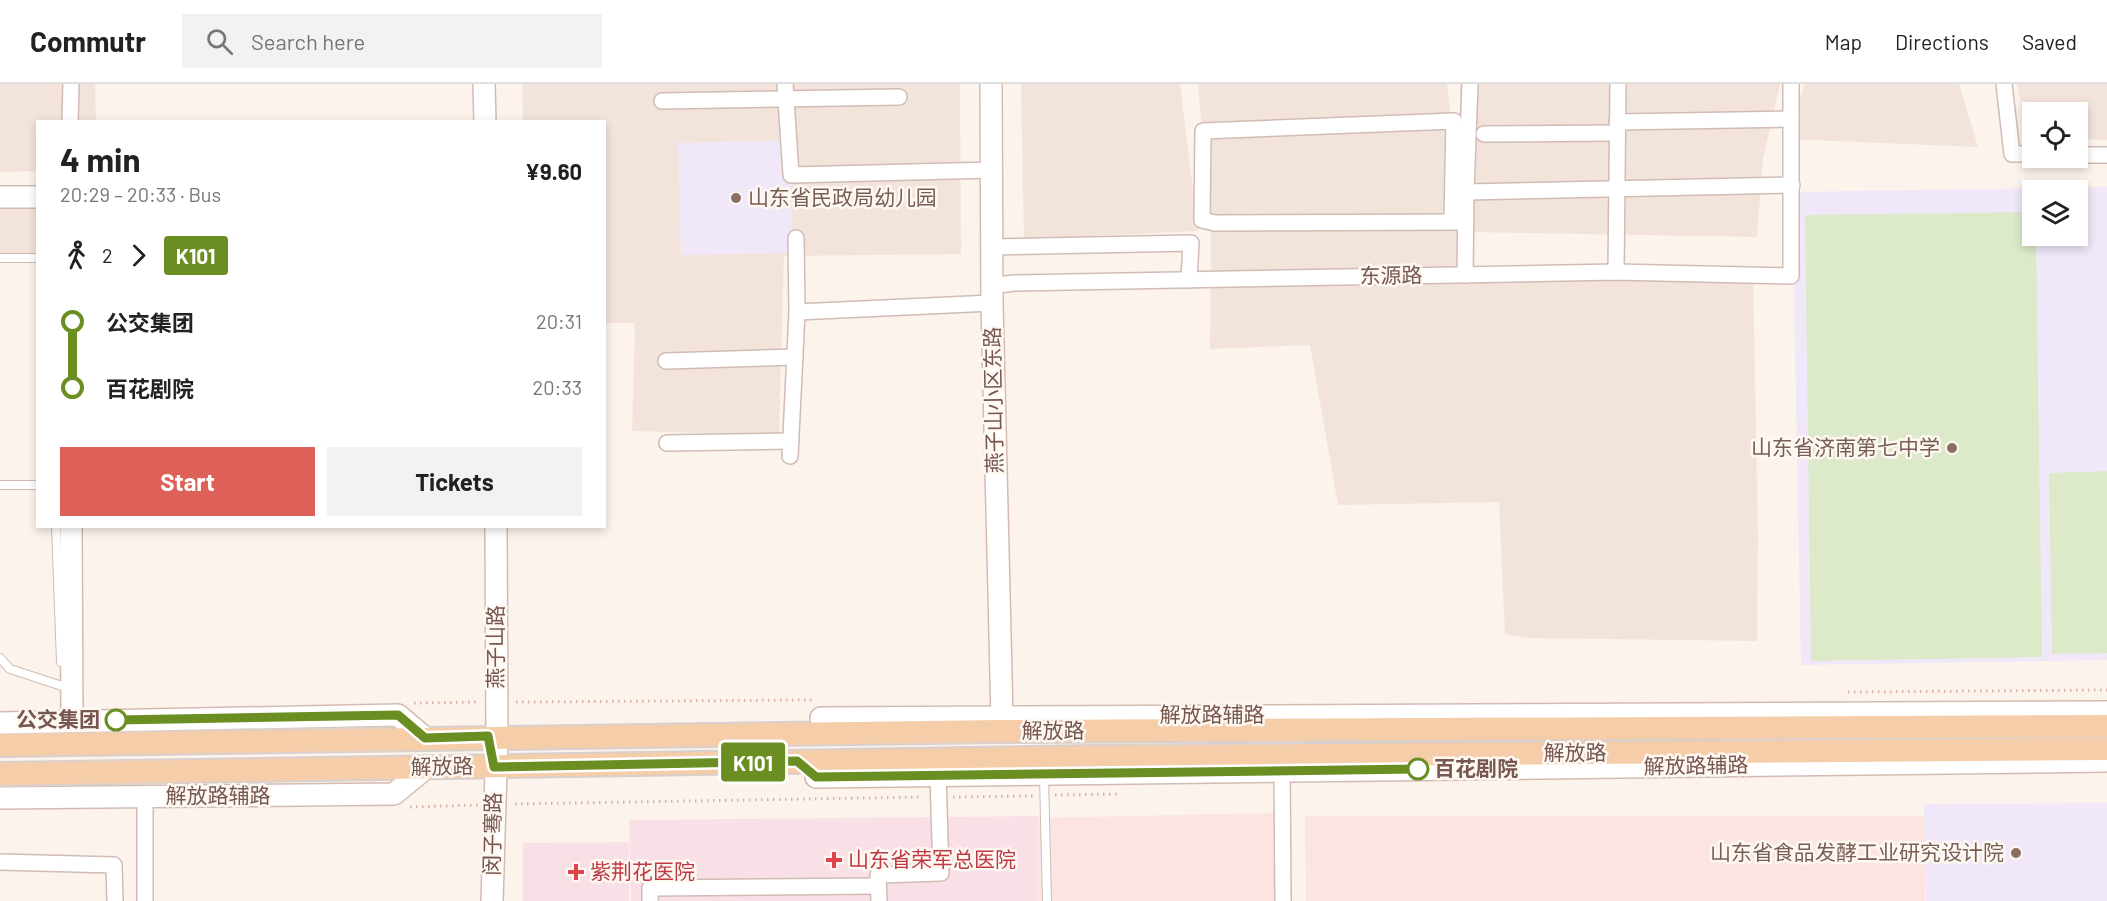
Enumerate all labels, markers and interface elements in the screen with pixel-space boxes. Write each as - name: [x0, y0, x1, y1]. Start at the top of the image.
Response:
- search box: [182, 14, 602, 68]
- text: Commutr: [30, 24, 146, 58]
- icon: search: [203, 25, 236, 58]
- text: Search here: [251, 28, 365, 54]
- text: Map: [1825, 29, 1862, 54]
- text: Directions: [1895, 29, 1989, 54]
- text: Saved: [2022, 29, 2077, 54]
- map controls: [2022, 102, 2088, 246]
- button: locate: [2022, 102, 2088, 168]
- text: 4 min: [60, 139, 141, 179]
- text: ¥9.60: [525, 158, 582, 184]
- button: layers: [2022, 180, 2088, 246]
- text: 20:29 – 20:33 · Bus: [60, 182, 221, 206]
- place label: 山东省民政局幼儿园: [748, 184, 937, 209]
- marker: 山东省民政局幼儿园: [729, 191, 743, 205]
- icon: walk: [60, 239, 93, 272]
- icon: forward: [122, 239, 155, 272]
- text: 2: [102, 243, 113, 267]
- text: K101: [176, 243, 216, 268]
- street label: 东源路: [1359, 261, 1423, 288]
- text: 公交集团: [106, 309, 194, 335]
- text: 20:31: [536, 309, 582, 333]
- street label: 燕子山小区东路: [979, 326, 1006, 474]
- text: 百花剧院: [106, 375, 194, 401]
- text: 20:33: [533, 375, 582, 399]
- place label: 山东省济南第七中学: [1751, 434, 1940, 459]
- marker: 山东省济南第七中学: [1945, 441, 1959, 455]
- button: Start: [60, 447, 315, 516]
- button: Tickets: [327, 447, 582, 516]
- street label: 燕子山路: [482, 605, 507, 689]
- street label: 解放路辅路: [1160, 701, 1265, 726]
- place label: 公交集团: [16, 706, 100, 731]
- marker: 公交集团: [105, 709, 127, 731]
- street label: 解放路: [1022, 717, 1085, 742]
- street label: 解放路: [1544, 739, 1607, 764]
- line badge: K101: [711, 742, 795, 782]
- text: K101: [733, 750, 773, 775]
- street label: 解放路辅路: [1643, 751, 1749, 778]
- street label: 解放路: [410, 752, 474, 779]
- place label: 百花剧院: [1434, 755, 1518, 780]
- marker: 百花剧院: [1407, 758, 1429, 780]
- street label: 解放路辅路: [166, 782, 271, 807]
- street label: 闵子骞路: [478, 792, 505, 876]
- place label: 山东省食品发酵工业研究设计院: [1710, 839, 2004, 864]
- place label: 山东省荣军总医院: [848, 846, 1016, 871]
- marker: 山东省食品发酵工业研究设计院: [2009, 846, 2023, 860]
- marker: 山东省荣军总医院: [825, 851, 843, 869]
- place label: 紫荆花医院: [590, 858, 695, 883]
- marker: 紫荆花医院: [567, 863, 585, 881]

